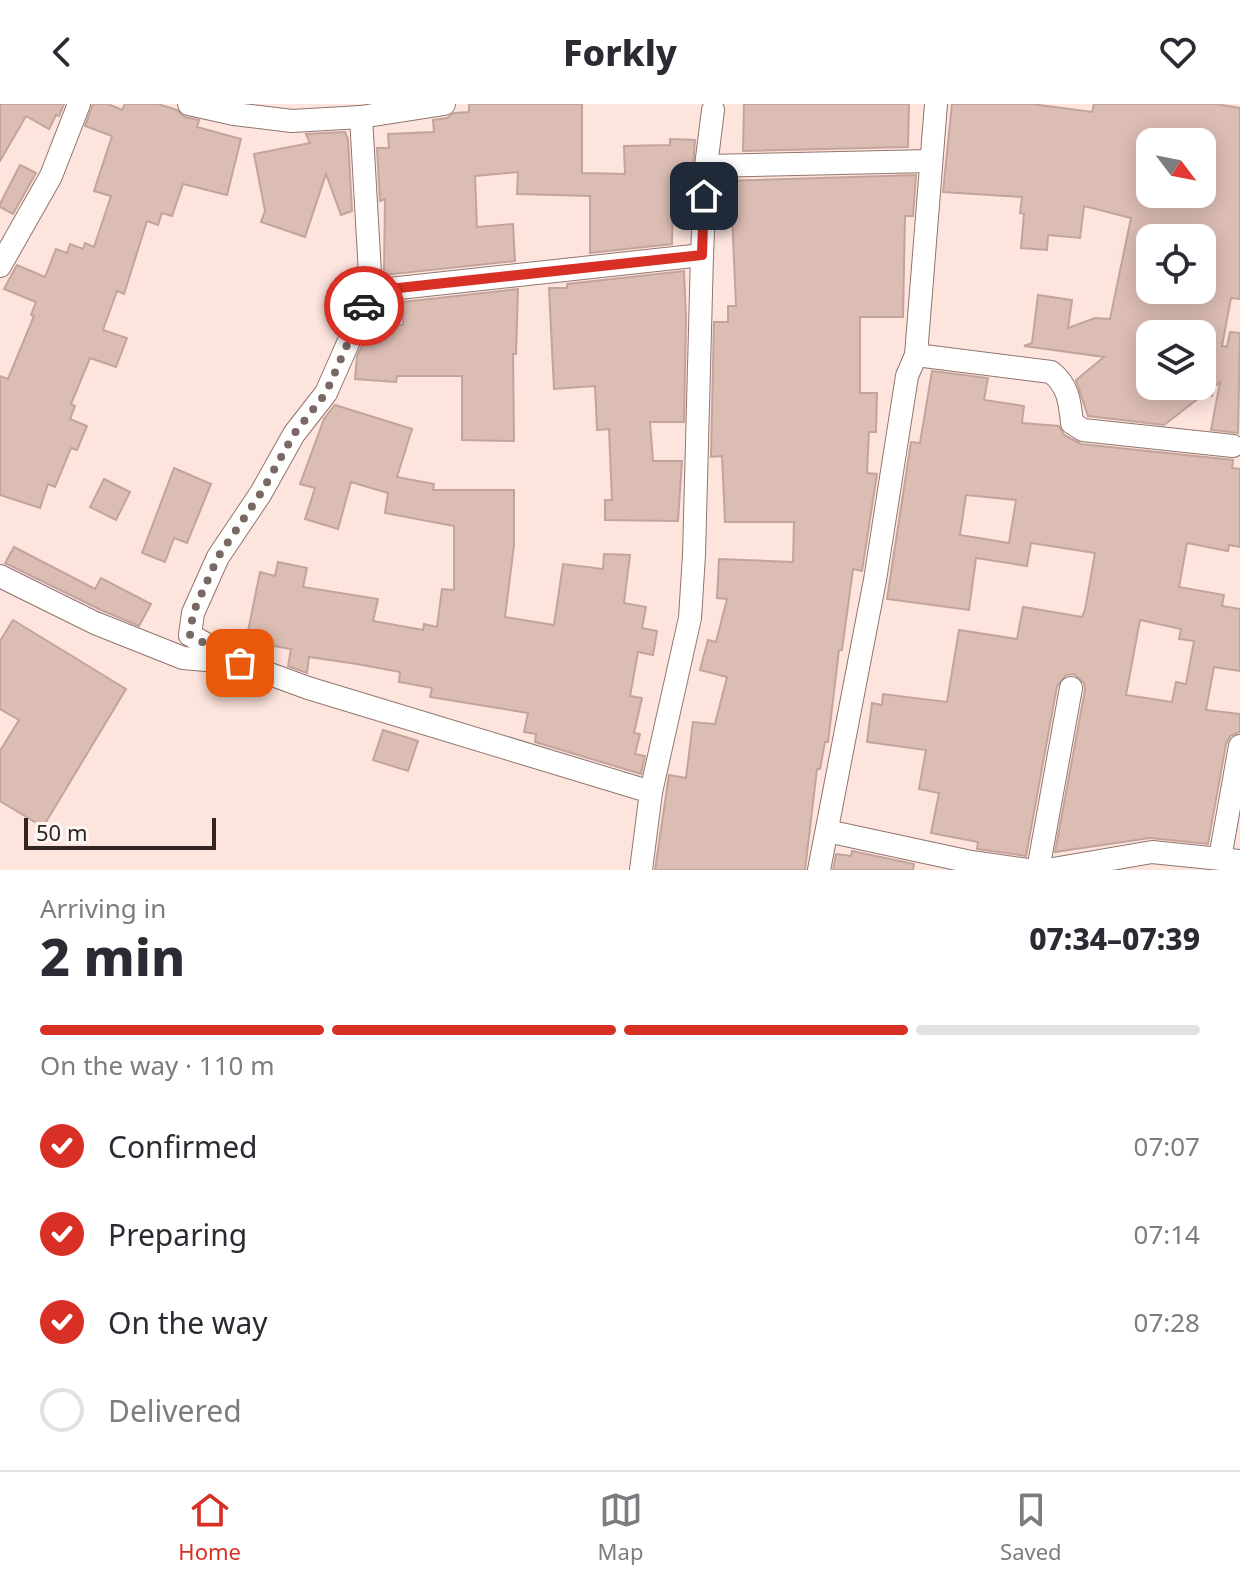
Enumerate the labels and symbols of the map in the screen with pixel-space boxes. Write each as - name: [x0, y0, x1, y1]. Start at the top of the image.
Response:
- north arrow: [1136, 128, 1216, 208]
- pin: [670, 162, 738, 230]
- courier: [324, 266, 404, 346]
- pin: [206, 629, 274, 697]
- scale bar: [24, 814, 216, 850]

